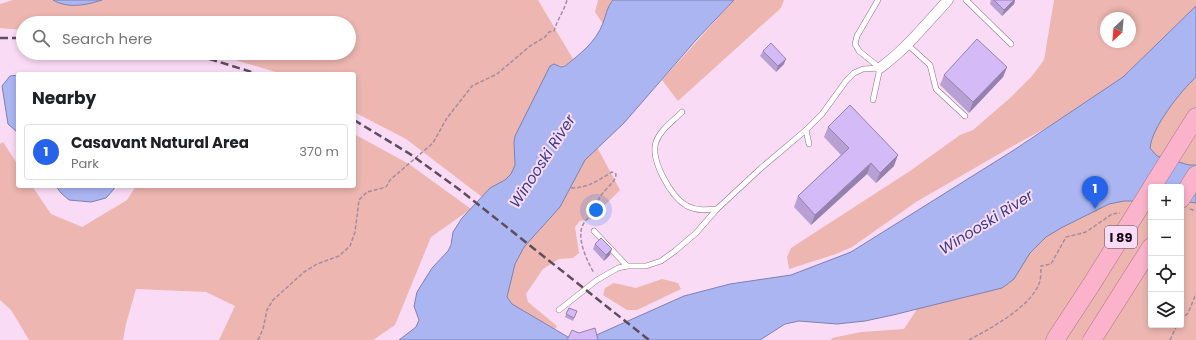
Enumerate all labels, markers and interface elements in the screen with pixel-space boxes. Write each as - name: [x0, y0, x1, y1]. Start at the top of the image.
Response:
- north arrow: [1100, 12, 1136, 48]
- search box: [16, 16, 356, 60]
- icon: search: [30, 27, 52, 49]
- text: Search here: [62, 28, 152, 49]
- text: Nearby: [32, 86, 96, 110]
- water label: Winooski River: [504, 110, 580, 212]
- text: Casavant Natural Area: [71, 132, 249, 153]
- text: 1: [44, 142, 48, 161]
- text: 370 m: [299, 142, 339, 161]
- text: Park: [71, 154, 99, 173]
- pin: 1: [1082, 176, 1108, 209]
- map controls: [1148, 184, 1184, 328]
- button: +: [1148, 184, 1184, 220]
- water label: Winooski River: [935, 185, 1037, 259]
- your location: [586, 200, 606, 220]
- button: −: [1148, 220, 1184, 256]
- road number: I 89: [1105, 226, 1137, 248]
- button: locate: [1148, 256, 1184, 292]
- button: layers: [1148, 292, 1184, 328]

